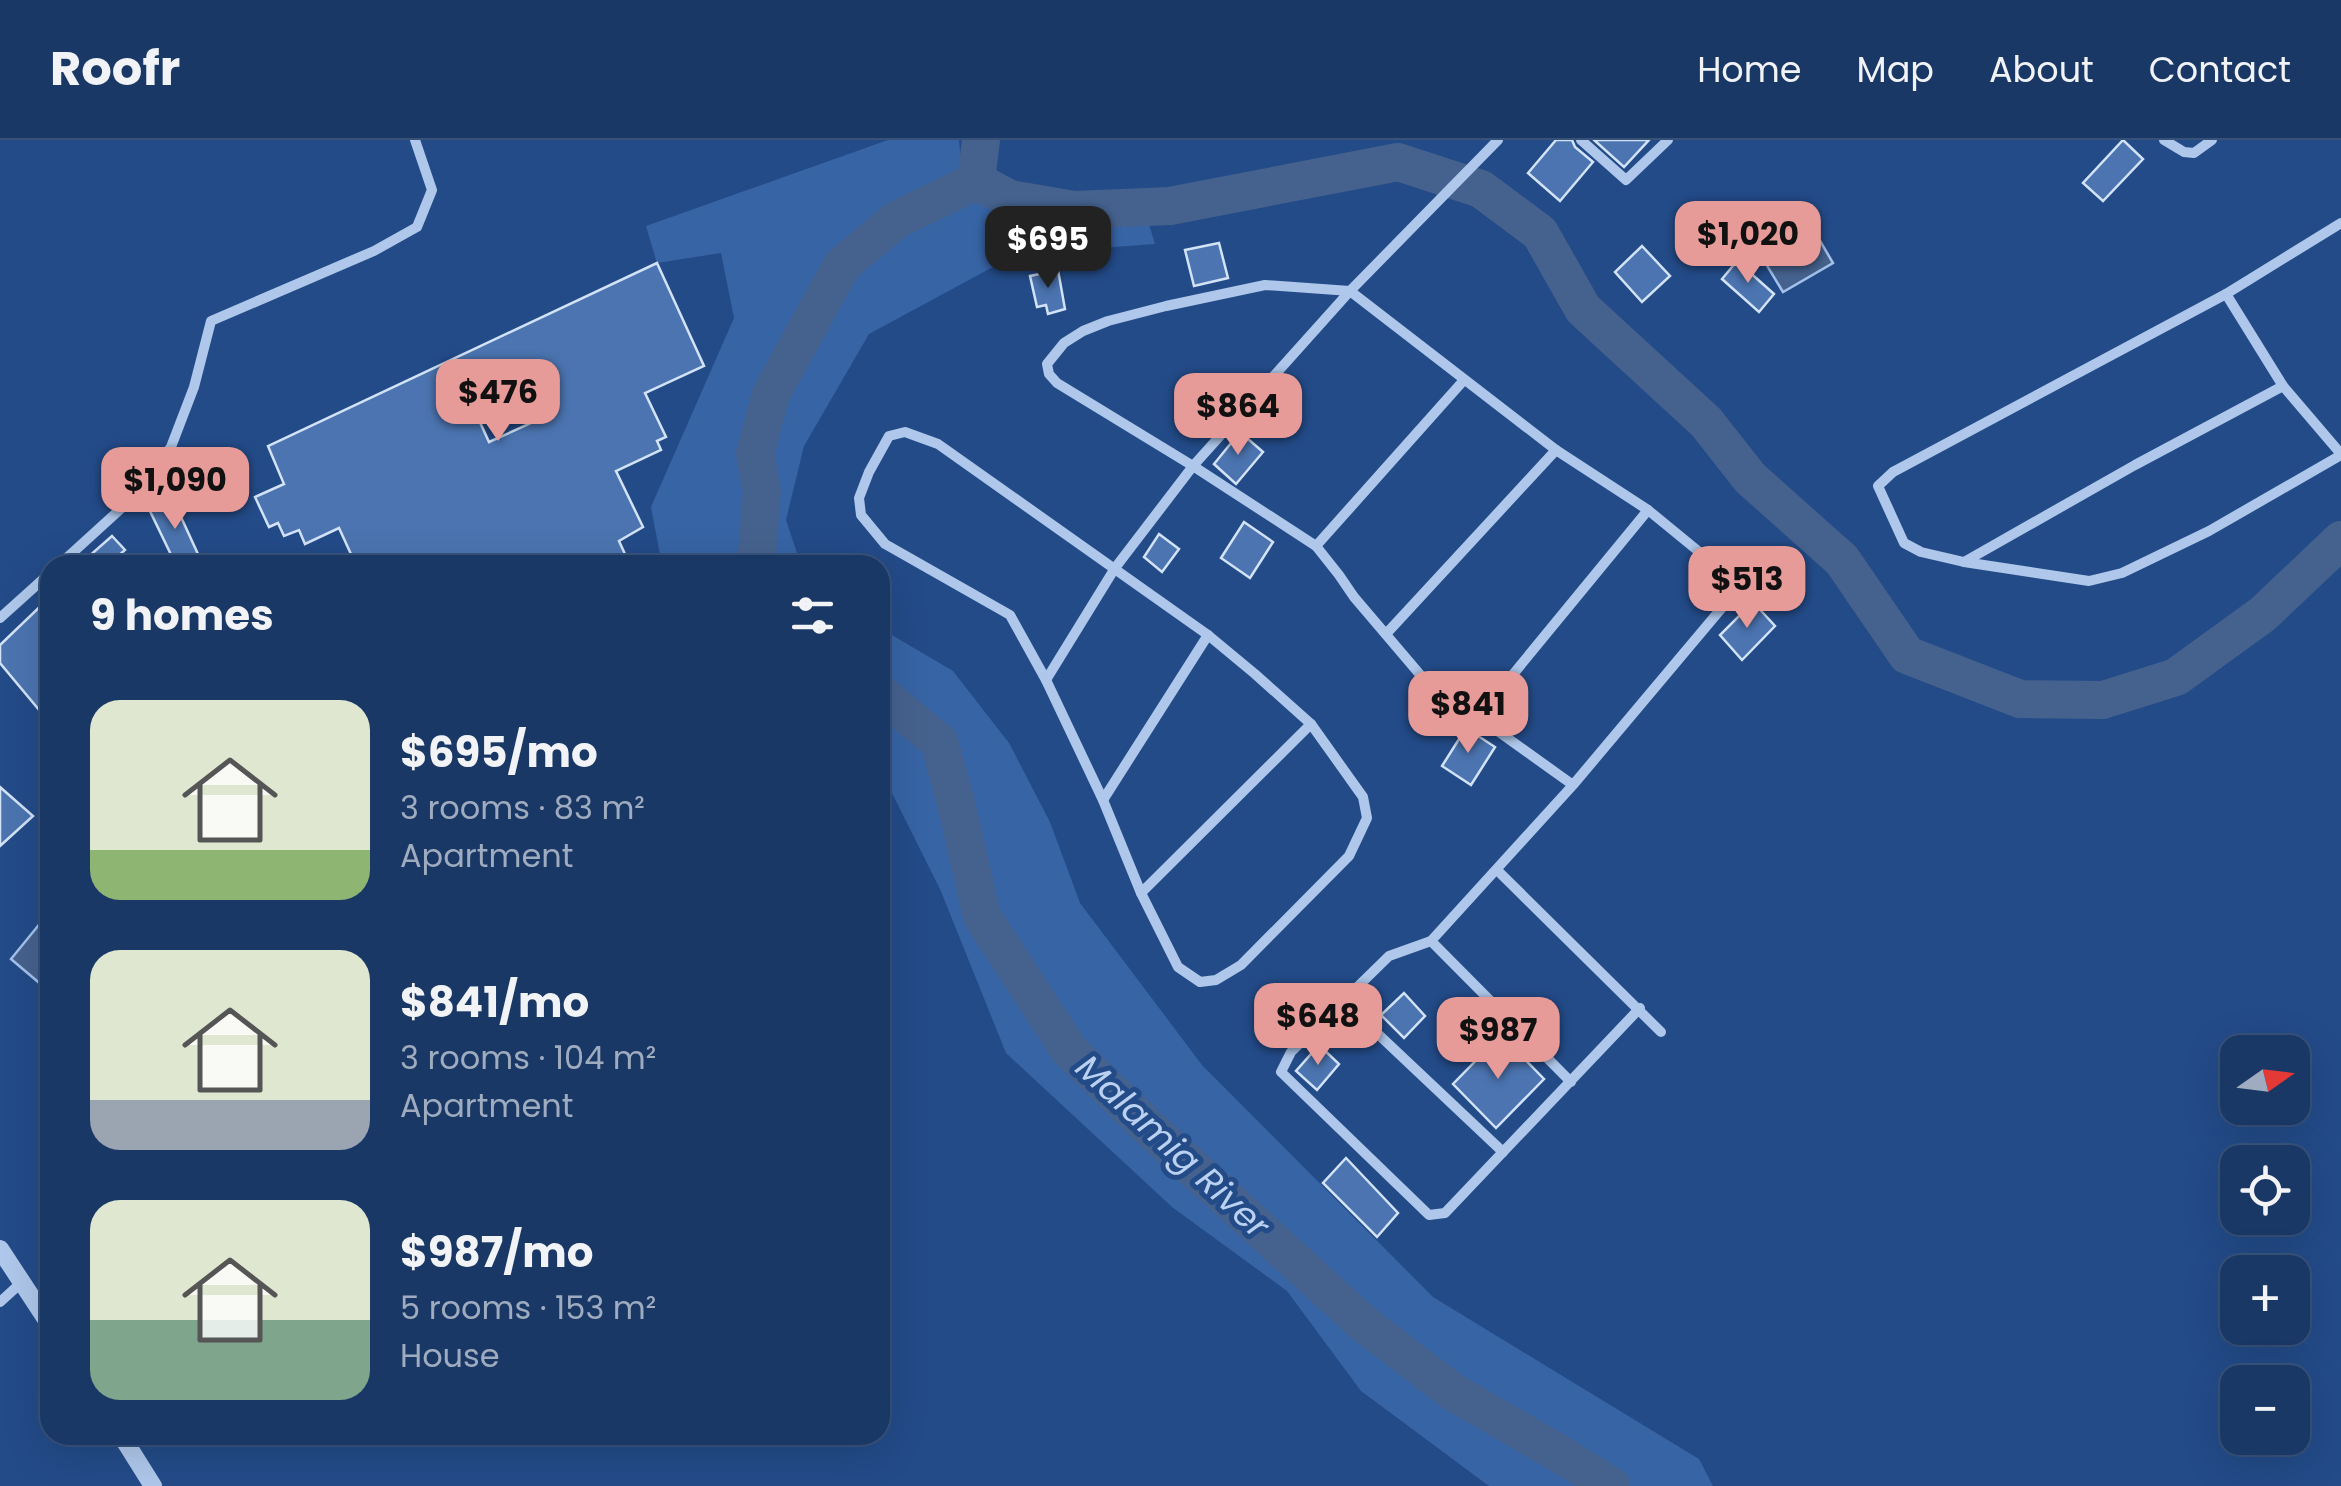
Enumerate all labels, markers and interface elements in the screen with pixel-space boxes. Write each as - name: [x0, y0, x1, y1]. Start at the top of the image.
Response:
- text: Roofr: [50, 35, 180, 102]
- text: Home: [1697, 45, 1802, 94]
- text: Map: [1857, 45, 1934, 94]
- text: About: [1989, 45, 2094, 94]
- text: Contact: [2149, 45, 2291, 94]
- pin: $1,020: [1667, 201, 1829, 286]
- pin: $695: [989, 206, 1107, 291]
- text: $1,020: [1697, 211, 1799, 256]
- text: $695: [1007, 216, 1089, 261]
- pin: $476: [439, 359, 557, 444]
- text: $476: [458, 369, 538, 414]
- pin: $864: [1179, 373, 1297, 458]
- text: $864: [1196, 383, 1280, 428]
- pin: $1,090: [94, 447, 256, 532]
- text: $1,090: [123, 457, 227, 502]
- pin: $513: [1688, 546, 1806, 631]
- text: $513: [1710, 556, 1784, 601]
- text: 9 homes: [90, 586, 274, 645]
- icon: filters: [785, 588, 840, 643]
- pin: $841: [1409, 671, 1527, 756]
- text: $841: [1430, 681, 1506, 726]
- text: $695/mo: [400, 723, 598, 782]
- icon: home: [170, 740, 290, 860]
- text: 3 rooms · 83 m²: [400, 785, 645, 830]
- text: Apartment: [400, 833, 573, 878]
- text: $841/mo: [400, 973, 589, 1032]
- pin: $648: [1259, 983, 1377, 1068]
- icon: home: [170, 990, 290, 1110]
- text: $648: [1276, 993, 1360, 1038]
- pin: $987: [1439, 997, 1557, 1082]
- text: $987: [1459, 1007, 1537, 1052]
- text: 3 rooms · 104 m²: [400, 1035, 656, 1080]
- north arrow: [2220, 1035, 2310, 1125]
- map controls: [2220, 1035, 2310, 1455]
- water label: Malamig River: [1065, 1043, 1281, 1249]
- text: Apartment: [400, 1083, 573, 1128]
- button: locate: [2220, 1145, 2310, 1235]
- text: $987/mo: [400, 1223, 593, 1282]
- icon: home: [170, 1240, 290, 1360]
- button: +: [2220, 1255, 2310, 1345]
- text: 5 rooms · 153 m²: [400, 1285, 656, 1330]
- text: House: [400, 1333, 500, 1378]
- button: −: [2220, 1365, 2310, 1455]

